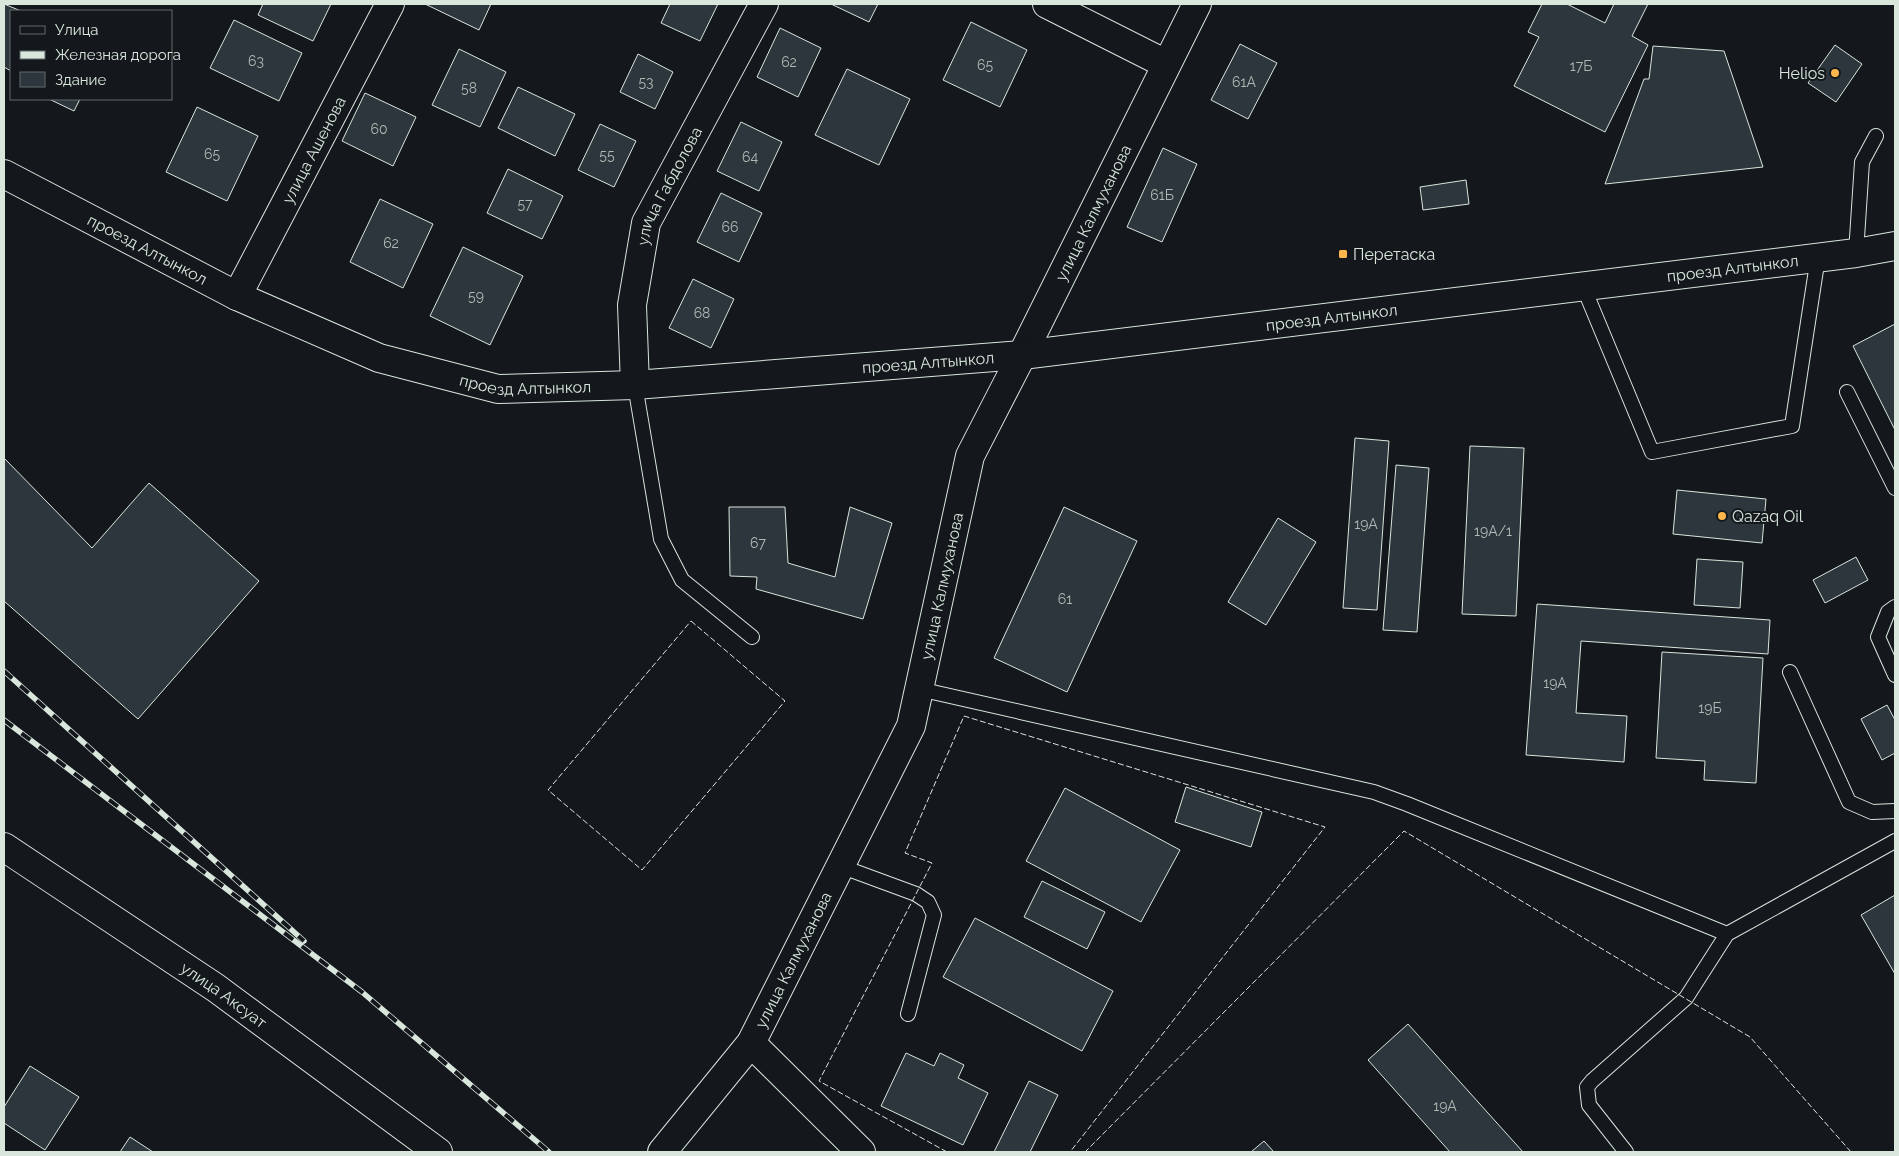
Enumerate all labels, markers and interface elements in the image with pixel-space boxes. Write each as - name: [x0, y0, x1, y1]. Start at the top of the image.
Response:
- legend: [10, 10, 172, 100]
- text: Улица: [55, 21, 99, 39]
- text: Железная дорога: [55, 46, 181, 64]
- house number: 63: [248, 53, 264, 69]
- house number: 62: [781, 54, 797, 70]
- house number: 65: [977, 57, 993, 73]
- house number: 17Б: [1570, 58, 1592, 74]
- place label: Helios: [1779, 64, 1825, 83]
- marker: Helios: [1829, 67, 1841, 79]
- text: Здание: [55, 71, 107, 89]
- house number: 53: [638, 74, 654, 90]
- house number: 61А: [1232, 74, 1256, 90]
- house number: 58: [461, 80, 477, 96]
- street label: улица Ашенова: [278, 93, 350, 207]
- house number: 60: [370, 121, 388, 137]
- street label: улица Габдолова: [633, 124, 706, 247]
- street label: улица Калмуханова: [1051, 141, 1135, 284]
- house number: 65: [204, 146, 220, 162]
- house number: 55: [599, 147, 615, 163]
- house number: 64: [742, 149, 758, 165]
- house number: 61Б: [1150, 187, 1174, 203]
- house number: 57: [517, 196, 533, 212]
- street label: проезд Алтынкол: [84, 210, 210, 289]
- house number: 66: [722, 219, 738, 235]
- house number: 62: [383, 235, 399, 251]
- place label: Перетаска: [1353, 245, 1435, 264]
- marker: Перетаска: [1337, 248, 1349, 260]
- street label: проезд Алтынкол: [1666, 251, 1799, 286]
- house number: 59: [468, 288, 484, 304]
- street label: проезд Алтынкол: [1265, 300, 1398, 335]
- house number: 68: [694, 305, 710, 321]
- street label: проезд Алтынкол: [861, 348, 995, 377]
- street label: проезд Алтынкол: [458, 370, 592, 399]
- place label: Qazaq Oil: [1732, 507, 1804, 526]
- marker: Qazaq Oil: [1716, 510, 1728, 522]
- street label: улица Калмуханова: [917, 511, 967, 662]
- house number: 19А: [1354, 516, 1378, 532]
- house number: 19А/1: [1474, 523, 1512, 539]
- house number: 67: [750, 535, 766, 551]
- house number: 61: [1058, 591, 1072, 607]
- house number: 19А: [1543, 675, 1567, 691]
- house number: 19Б: [1698, 700, 1722, 716]
- street label: улица Калмуханова: [751, 889, 836, 1031]
- street label: улица Аксуат: [177, 958, 271, 1032]
- house number: 19А: [1433, 1098, 1457, 1114]

